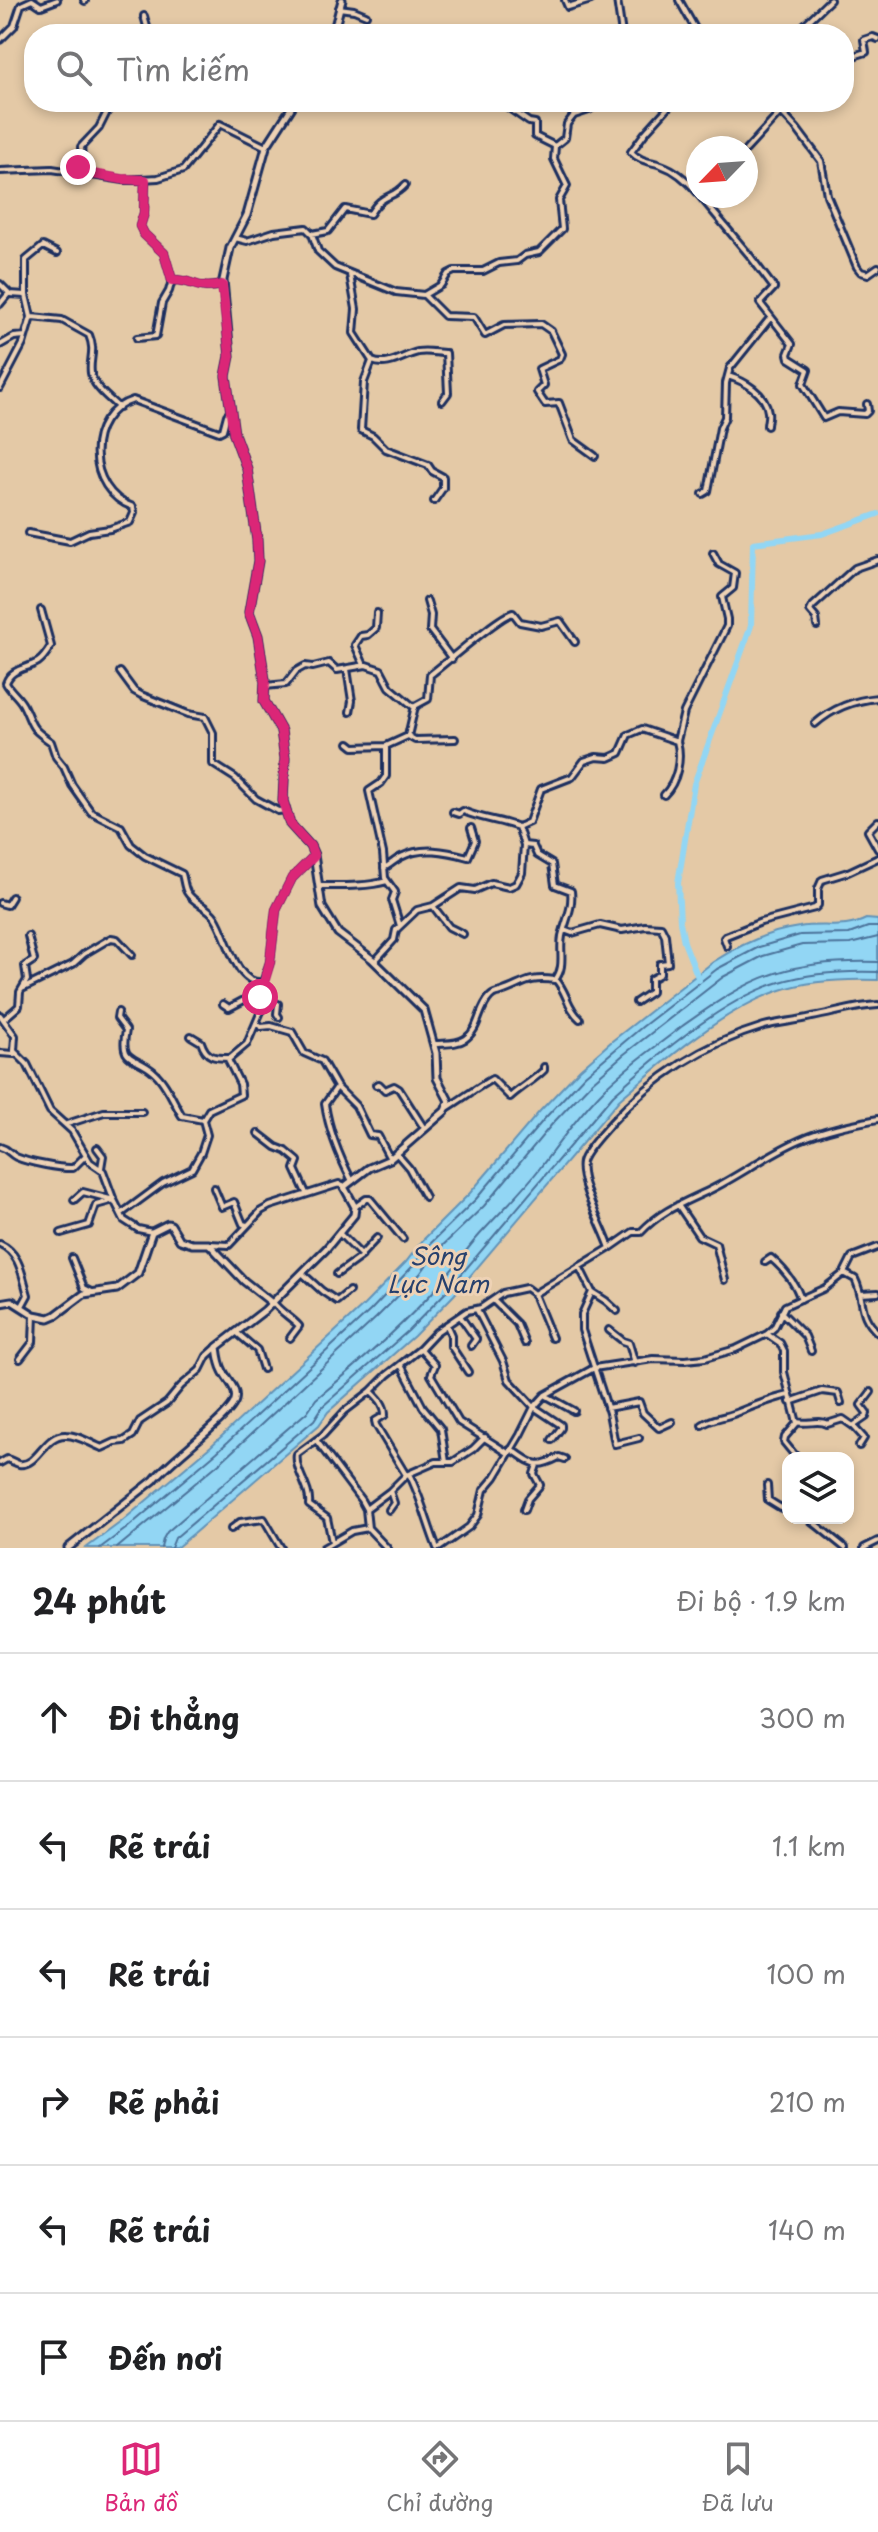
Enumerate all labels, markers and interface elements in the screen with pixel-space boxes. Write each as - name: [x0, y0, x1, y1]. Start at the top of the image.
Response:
- search box: [24, 24, 854, 112]
- icon: search: [52, 46, 96, 90]
- text: Tìm kiếm: [116, 46, 250, 91]
- north arrow: [686, 136, 758, 208]
- route end: [60, 149, 96, 185]
- route start: [242, 979, 278, 1015]
- water label: Sông Lục Nam: [387, 1237, 490, 1301]
- map controls: [782, 1452, 854, 1524]
- button: layers: [782, 1452, 854, 1524]
- text: 24 phút: [32, 1574, 166, 1626]
- text: Đi bộ · 1.9 km: [676, 1581, 846, 1620]
- icon: ahead: [32, 1695, 76, 1739]
- text: Đi thẳng: [108, 1695, 240, 1740]
- text: 300 m: [759, 1698, 846, 1737]
- icon: left: [32, 1823, 76, 1867]
- text: Rẽ trái: [108, 1823, 210, 1868]
- text: 1.1 km: [772, 1826, 846, 1865]
- icon: left: [32, 1951, 76, 1995]
- text: Rẽ trái: [108, 1951, 210, 1996]
- text: 100 m: [766, 1954, 846, 1993]
- icon: right: [32, 2079, 76, 2123]
- text: Rẽ phải: [108, 2079, 220, 2124]
- text: 210 m: [769, 2082, 846, 2121]
- icon: left: [32, 2207, 76, 2251]
- text: Rẽ trái: [108, 2207, 210, 2252]
- text: 140 m: [768, 2210, 846, 2249]
- icon: arrive: [32, 2335, 76, 2379]
- text: Đến nơi: [108, 2335, 223, 2380]
- tab: Bản đồ: [104, 2437, 178, 2518]
- tab: Chỉ đường: [386, 2437, 493, 2518]
- tab: Đã lưu: [702, 2437, 774, 2518]

